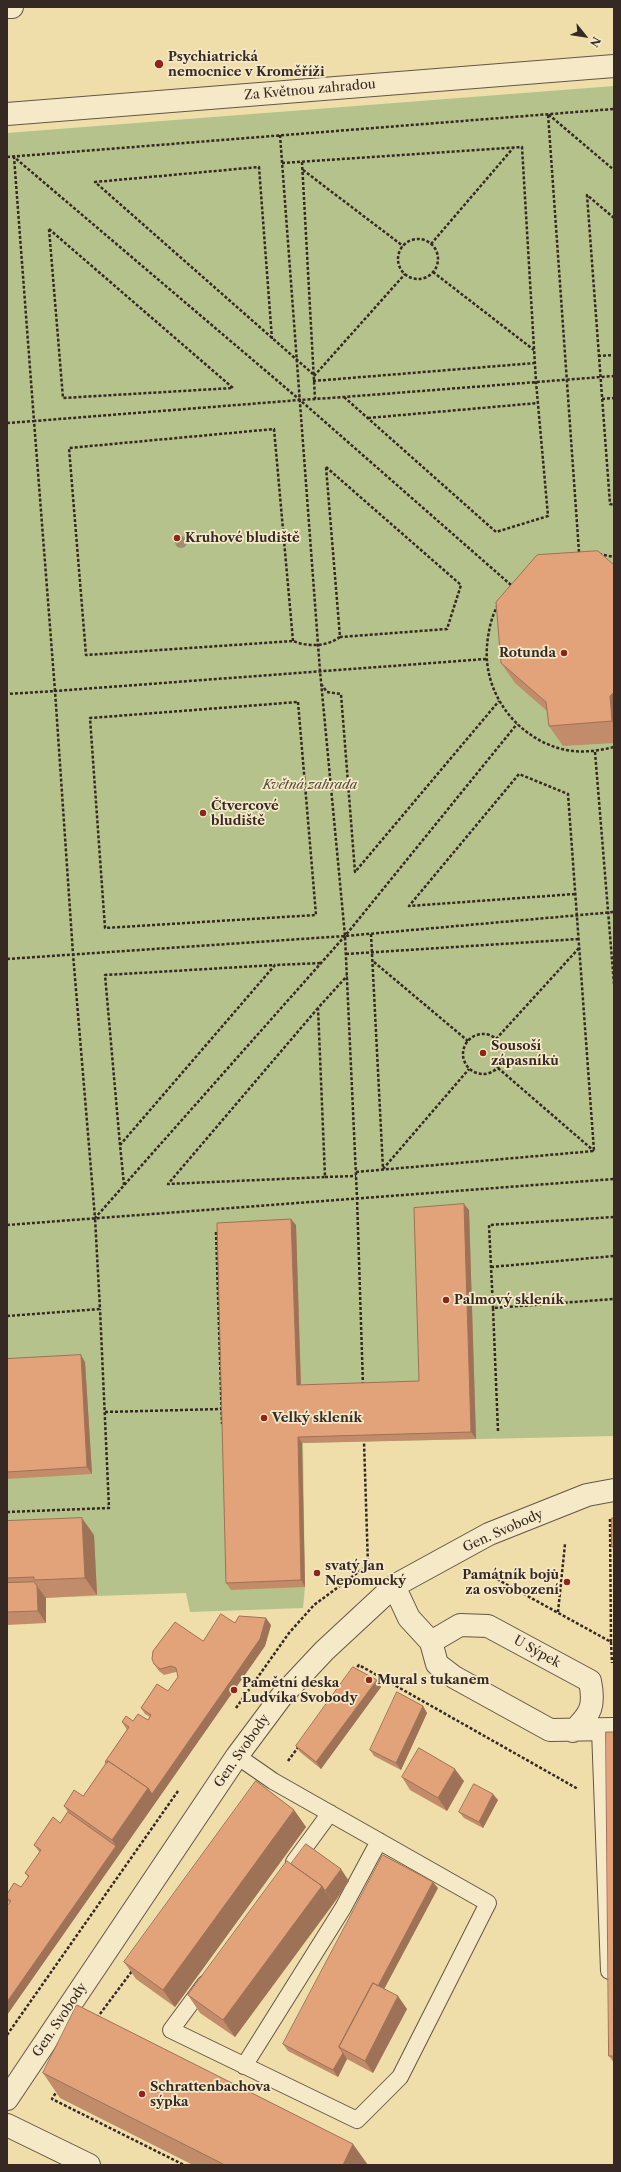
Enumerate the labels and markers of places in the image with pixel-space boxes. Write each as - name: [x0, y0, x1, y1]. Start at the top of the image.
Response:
- place label: Psychiatrická nemocnice v Kroměříži: [168, 49, 325, 80]
- marker: Psychiatrická nemocnice v Kroměříži: [153, 58, 165, 70]
- place label: Kruhové bludiště: [185, 530, 300, 546]
- marker: Kruhové bludiště: [172, 533, 182, 543]
- place label: Rotunda: [499, 645, 556, 661]
- marker: Rotunda: [559, 648, 569, 658]
- place label: Čtvercové bludiště: [211, 798, 279, 829]
- marker: Čtvercové bludiště: [198, 808, 208, 818]
- place label: Sousoší zápasníků: [491, 1038, 559, 1069]
- marker: Sousoší zápasníků: [478, 1048, 488, 1058]
- place label: Palmový skleník: [454, 1292, 564, 1308]
- marker: Palmový skleník: [441, 1295, 451, 1305]
- place label: Velký skleník: [272, 1410, 362, 1426]
- marker: Velký skleník: [259, 1413, 269, 1423]
- place label: svatý Jan Nepomucký: [325, 1558, 406, 1589]
- place label: Památník bojů za osvobození: [462, 1567, 559, 1598]
- marker: svatý Jan Nepomucký: [312, 1568, 322, 1578]
- marker: Památník bojů za osvobození: [562, 1577, 572, 1587]
- place label: Mural s tukanem: [377, 1672, 489, 1688]
- place label: Pamětní deska Ludvíka Svobody: [242, 1675, 357, 1706]
- marker: Mural s tukanem: [364, 1675, 374, 1685]
- marker: Pamětní deska Ludvíka Svobody: [229, 1685, 239, 1695]
- place label: Schrattenbachova sýpka: [150, 2079, 271, 2110]
- marker: Schrattenbachova sýpka: [137, 2089, 147, 2099]

